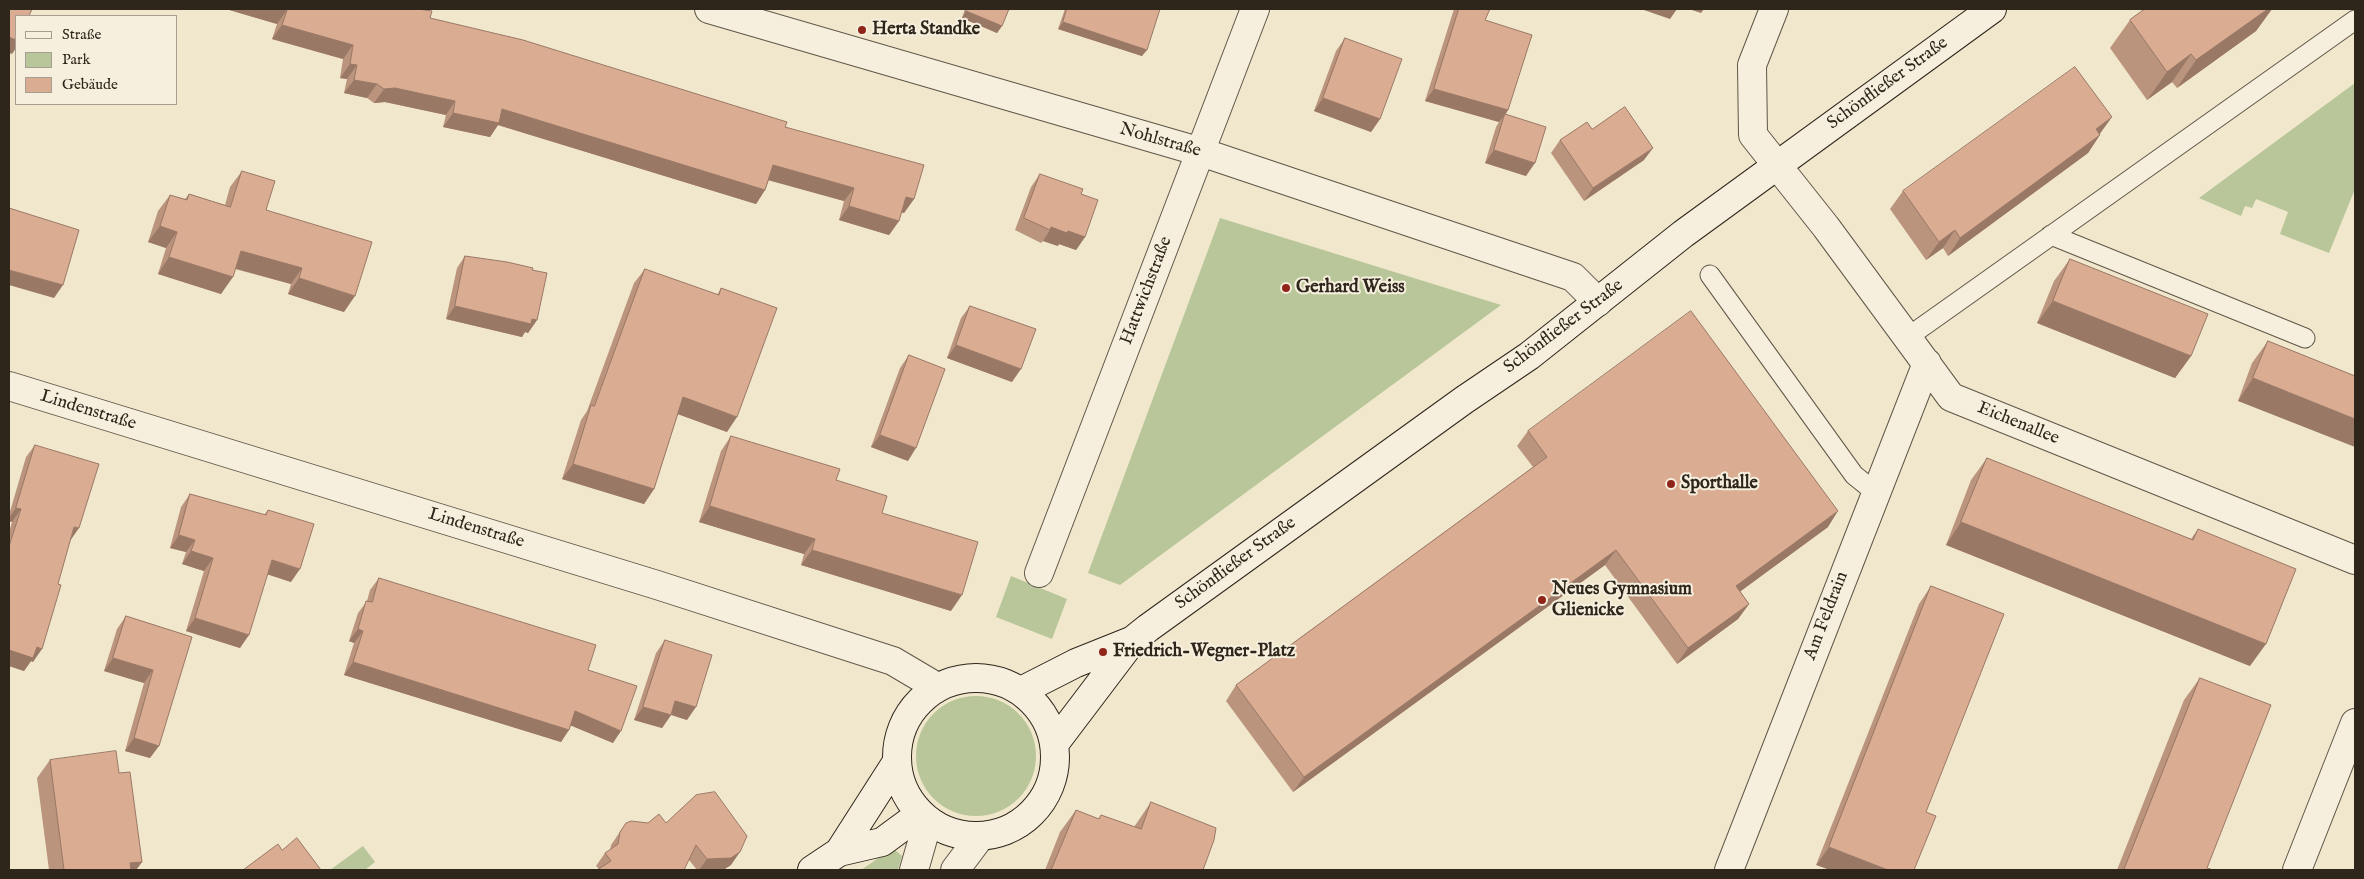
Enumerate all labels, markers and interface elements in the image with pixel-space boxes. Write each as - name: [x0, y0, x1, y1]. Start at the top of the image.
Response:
- legend: [15, 15, 178, 105]
- place label: Herta Standke: [872, 19, 980, 41]
- marker: Herta Standke: [856, 24, 868, 36]
- text: Straße: [62, 25, 101, 44]
- street label: Schönfließer Straße: [1823, 33, 1953, 135]
- text: Park: [62, 50, 91, 69]
- text: Gebäude: [62, 75, 118, 94]
- street label: Nohlstraße: [1117, 119, 1203, 163]
- street label: Hattwichstraße: [1117, 234, 1177, 348]
- street label: Schönfließer Straße: [1500, 275, 1628, 379]
- place label: Gerhard Weiss: [1296, 277, 1405, 299]
- marker: Gerhard Weiss: [1280, 282, 1292, 294]
- street label: Lindenstraße: [37, 386, 139, 436]
- street label: Eichenallee: [1974, 398, 2062, 450]
- place label: Sporthalle: [1681, 473, 1758, 495]
- marker: Sporthalle: [1665, 478, 1677, 490]
- street label: Lindenstraße: [425, 504, 527, 554]
- street label: Schönfließer Straße: [1171, 513, 1301, 615]
- street label: Am Feldrain: [1800, 569, 1854, 663]
- place label: Neues Gymnasium Glienicke: [1552, 579, 1692, 622]
- marker: Neues Gymnasium Glienicke: [1536, 594, 1548, 606]
- place label: Friedrich-Wegner-Platz: [1113, 641, 1295, 663]
- marker: Friedrich-Wegner-Platz: [1097, 646, 1109, 658]

